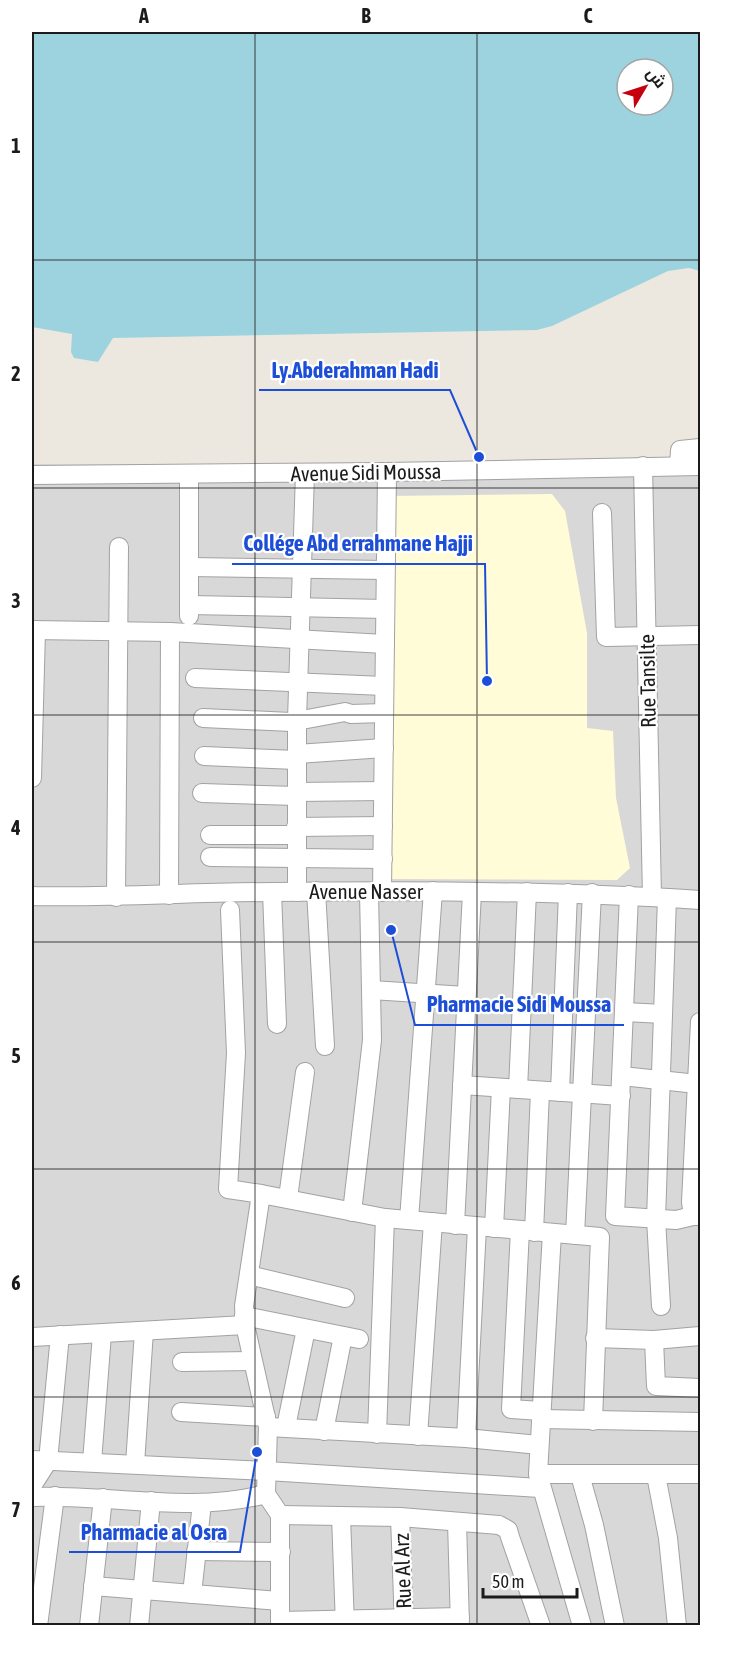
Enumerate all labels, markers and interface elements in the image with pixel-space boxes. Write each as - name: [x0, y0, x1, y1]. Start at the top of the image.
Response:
- text: A: [138, 4, 149, 27]
- text: B: [361, 4, 371, 27]
- text: C: [584, 4, 593, 27]
- north arrow: [615, 57, 675, 117]
- text: ش: [642, 64, 670, 92]
- text: 1: [11, 134, 21, 157]
- callout: Ly.Abderahman Hadi: [259, 350, 450, 390]
- text: Ly.Abderahman Hadi: [271, 357, 439, 383]
- text: 2: [11, 362, 21, 385]
- street label: Avenue Sidi Moussa: [290, 459, 442, 485]
- callout: Collége Abd errahmane Hajji: [232, 524, 485, 564]
- text: Collége Abd errahmane Hajji: [243, 530, 473, 556]
- text: 3: [11, 589, 21, 612]
- street label: Rue Tansilte: [634, 634, 660, 728]
- text: 4: [10, 816, 21, 839]
- street label: Avenue Nasser: [309, 879, 424, 903]
- callout: Pharmacie Sidi Moussa: [415, 985, 624, 1025]
- text: Pharmacie Sidi Moussa: [427, 991, 611, 1017]
- text: 5: [11, 1044, 21, 1067]
- text: 6: [11, 1271, 21, 1294]
- text: 7: [11, 1498, 21, 1521]
- callout: Pharmacie al Osra: [69, 1512, 240, 1552]
- text: Pharmacie al Osra: [81, 1519, 227, 1545]
- street label: Rue Al Arz: [389, 1532, 415, 1609]
- scale bar: [483, 1561, 578, 1599]
- text: 50 m: [492, 1571, 524, 1592]

